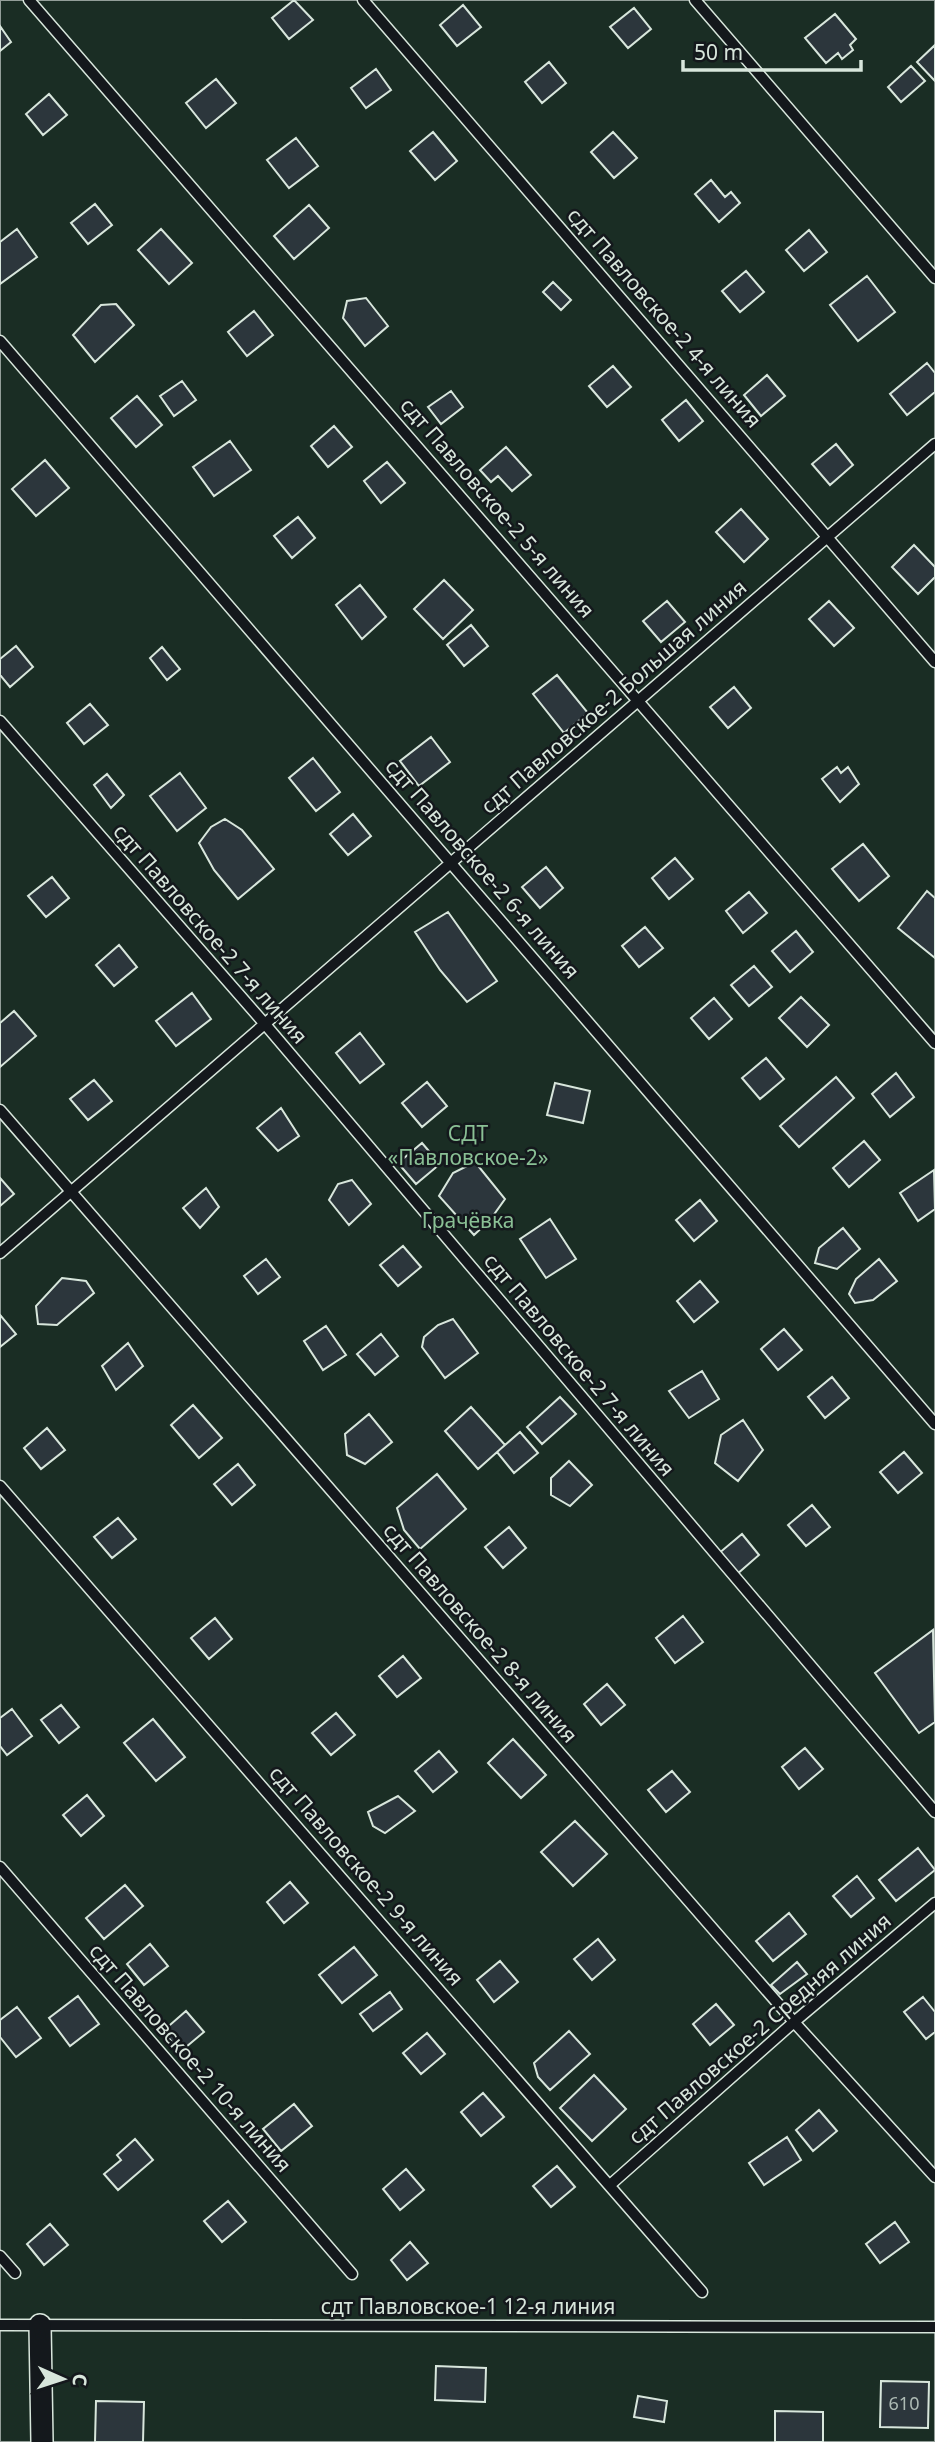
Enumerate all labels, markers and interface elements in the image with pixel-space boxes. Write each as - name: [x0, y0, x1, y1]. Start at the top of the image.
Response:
- scale bar: [683, 28, 862, 72]
- text: 50 m: [694, 38, 743, 66]
- street label: сдт Павловское-2 4-я линия: [561, 201, 768, 433]
- street label: сдт Павловское-2 5-я линия: [394, 391, 601, 623]
- street label: сдт Павловское-2 Большая линия: [475, 573, 752, 819]
- street label: сдт Павловское-2 6-я линия: [379, 752, 586, 984]
- street label: сдт Павловское-2 7-я линия: [107, 817, 314, 1049]
- park label: СДТ «Павловское-2»: [388, 1119, 548, 1171]
- park label: Грачёвка: [422, 1206, 514, 1234]
- street label: сдт Павловское-2 7-я линия: [478, 1247, 681, 1482]
- street label: сдт Павловское-2 8-я линия: [377, 1516, 584, 1748]
- street label: сдт Павловское-2 9-я линия: [263, 1759, 470, 1991]
- street label: сдт Павловское-2 Средняя линия: [622, 1906, 897, 2150]
- street label: сдт Павловское-2 10-я линия: [84, 1937, 298, 2178]
- street label: сдт Павловское-1 12-я линия: [321, 2292, 615, 2320]
- north arrow: [28, 2344, 98, 2414]
- text: С: [67, 2373, 93, 2387]
- house number: 610: [889, 2391, 919, 2415]

